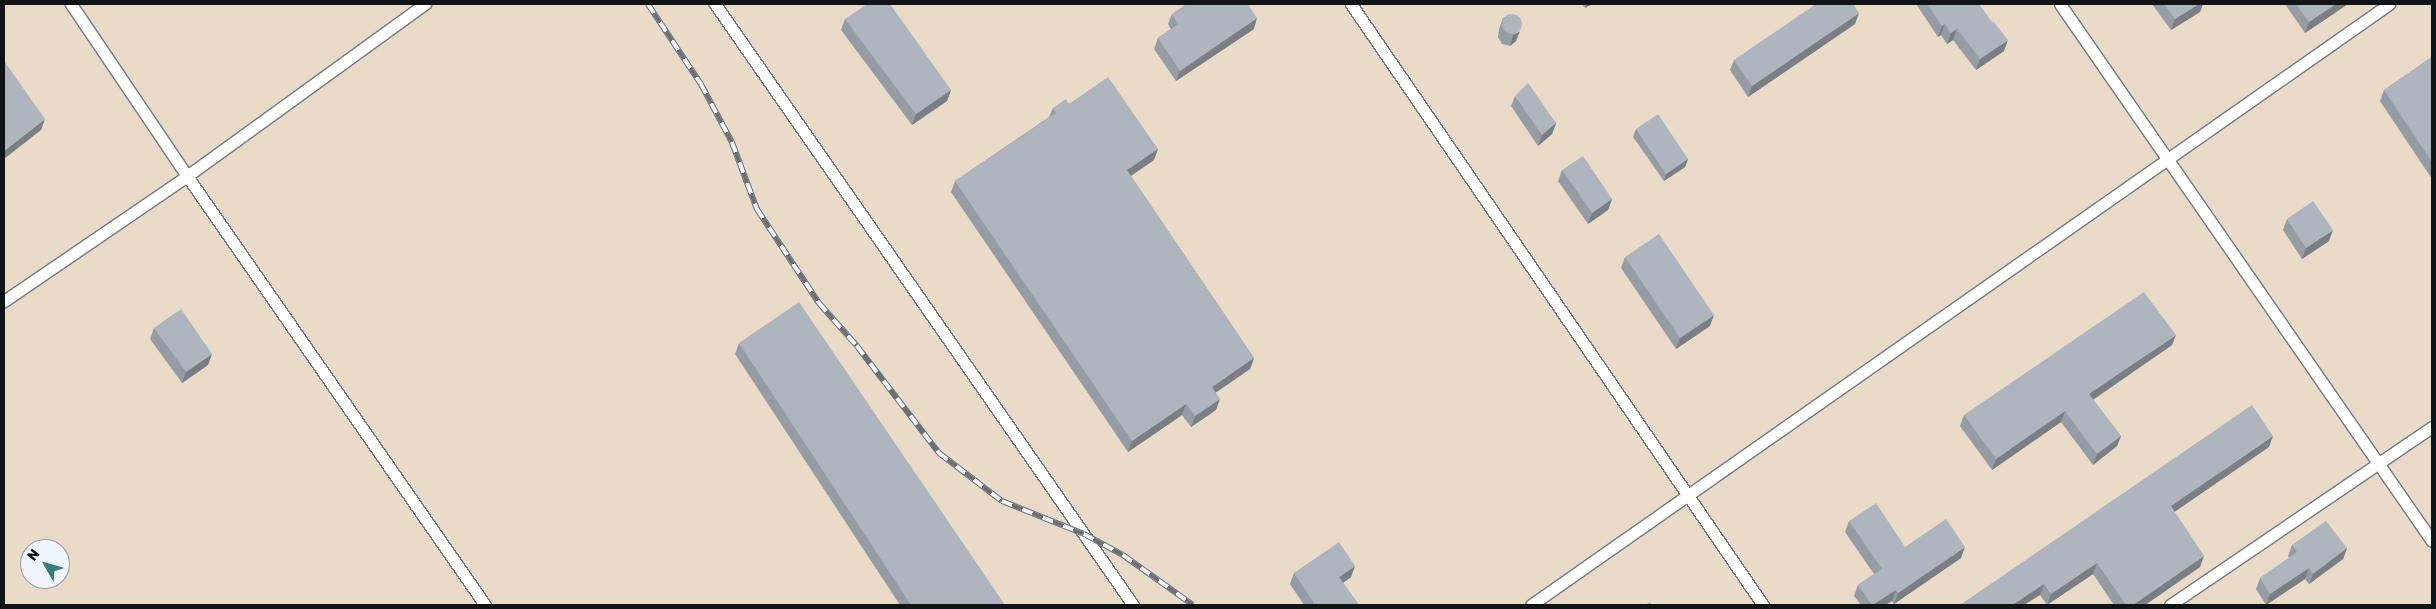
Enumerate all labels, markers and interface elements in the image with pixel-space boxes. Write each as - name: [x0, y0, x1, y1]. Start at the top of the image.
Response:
- north arrow: [20, 539, 70, 589]
- text: N: [24, 546, 43, 564]

